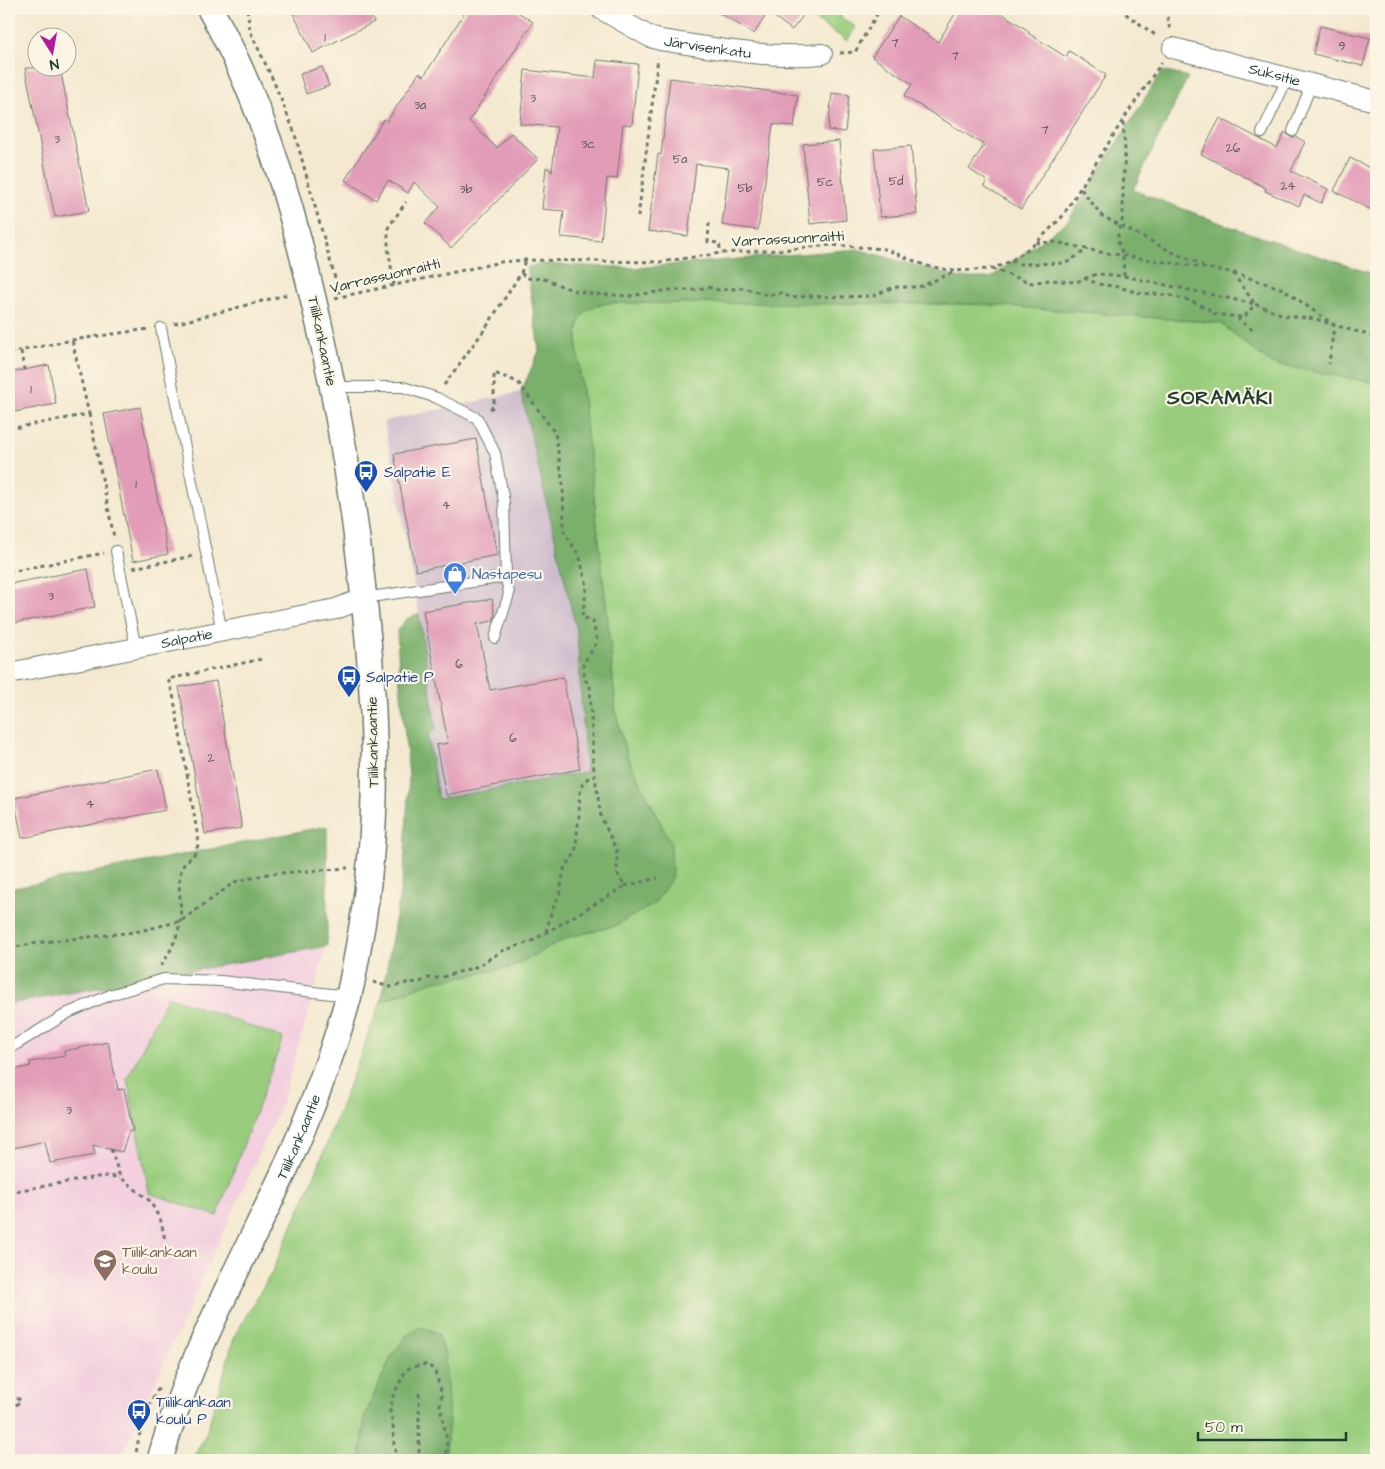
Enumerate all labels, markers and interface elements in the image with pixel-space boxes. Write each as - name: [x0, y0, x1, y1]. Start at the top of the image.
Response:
- north arrow: [28, 28, 78, 78]
- house number: 1: [324, 29, 326, 46]
- street label: Järvisenkatu: [663, 30, 753, 63]
- house number: 7: [891, 35, 899, 52]
- house number: 9: [1339, 38, 1346, 55]
- house number: 7: [951, 48, 959, 65]
- text: N: [48, 53, 61, 74]
- street label: Suksitie: [1246, 58, 1303, 91]
- house number: 3: [530, 90, 536, 107]
- house number: 3a: [414, 97, 426, 114]
- house number: 7: [1041, 122, 1049, 139]
- house number: 3: [54, 131, 60, 148]
- house number: 3c: [581, 136, 595, 153]
- house number: 26: [1226, 140, 1241, 157]
- house number: 5a: [673, 151, 687, 168]
- house number: 5d: [889, 173, 903, 190]
- house number: 5c: [817, 174, 833, 191]
- house number: 24: [1280, 178, 1296, 195]
- house number: 5b: [737, 180, 753, 197]
- house number: 3b: [460, 181, 473, 198]
- street label: Varrassuonraitti: [731, 226, 845, 252]
- street label: Varrassuonraitti: [328, 253, 443, 299]
- street label: Tiilikankaantie: [302, 294, 342, 388]
- house number: 1: [30, 381, 32, 398]
- district label: SORAMÄKI: [1166, 384, 1273, 412]
- bus stop icon: Salpatie E: [353, 459, 379, 493]
- place label: Salpatie E: [384, 462, 451, 483]
- house number: 1: [135, 476, 137, 493]
- house number: 4: [442, 497, 450, 514]
- shop icon: Nastapesu: [442, 561, 468, 595]
- place label: Nastapesu: [472, 564, 542, 585]
- house number: 3: [48, 588, 54, 605]
- street label: Salpatie: [159, 623, 214, 654]
- house number: 6: [455, 656, 463, 673]
- bus stop icon: Salpatie P: [336, 664, 362, 698]
- place label: Salpatie P: [366, 667, 434, 688]
- street label: Tiilikankaantie: [362, 696, 384, 788]
- house number: 6: [509, 730, 517, 747]
- house number: 2: [208, 750, 215, 767]
- house number: 4: [86, 796, 94, 813]
- street label: Tiilikankaantie: [271, 1091, 326, 1183]
- house number: 3: [66, 1102, 72, 1119]
- place label: Tiilikankaan koulu: [122, 1242, 197, 1280]
- school or university icon: Tiilikankaan koulu: [92, 1248, 118, 1282]
- place label: Tiilikankaan koulu P: [156, 1392, 231, 1430]
- bus stop icon: Tiilikankaan koulu P: [126, 1398, 152, 1432]
- scale bar: [1198, 1409, 1345, 1441]
- text: 50 m: [1205, 1417, 1243, 1438]

